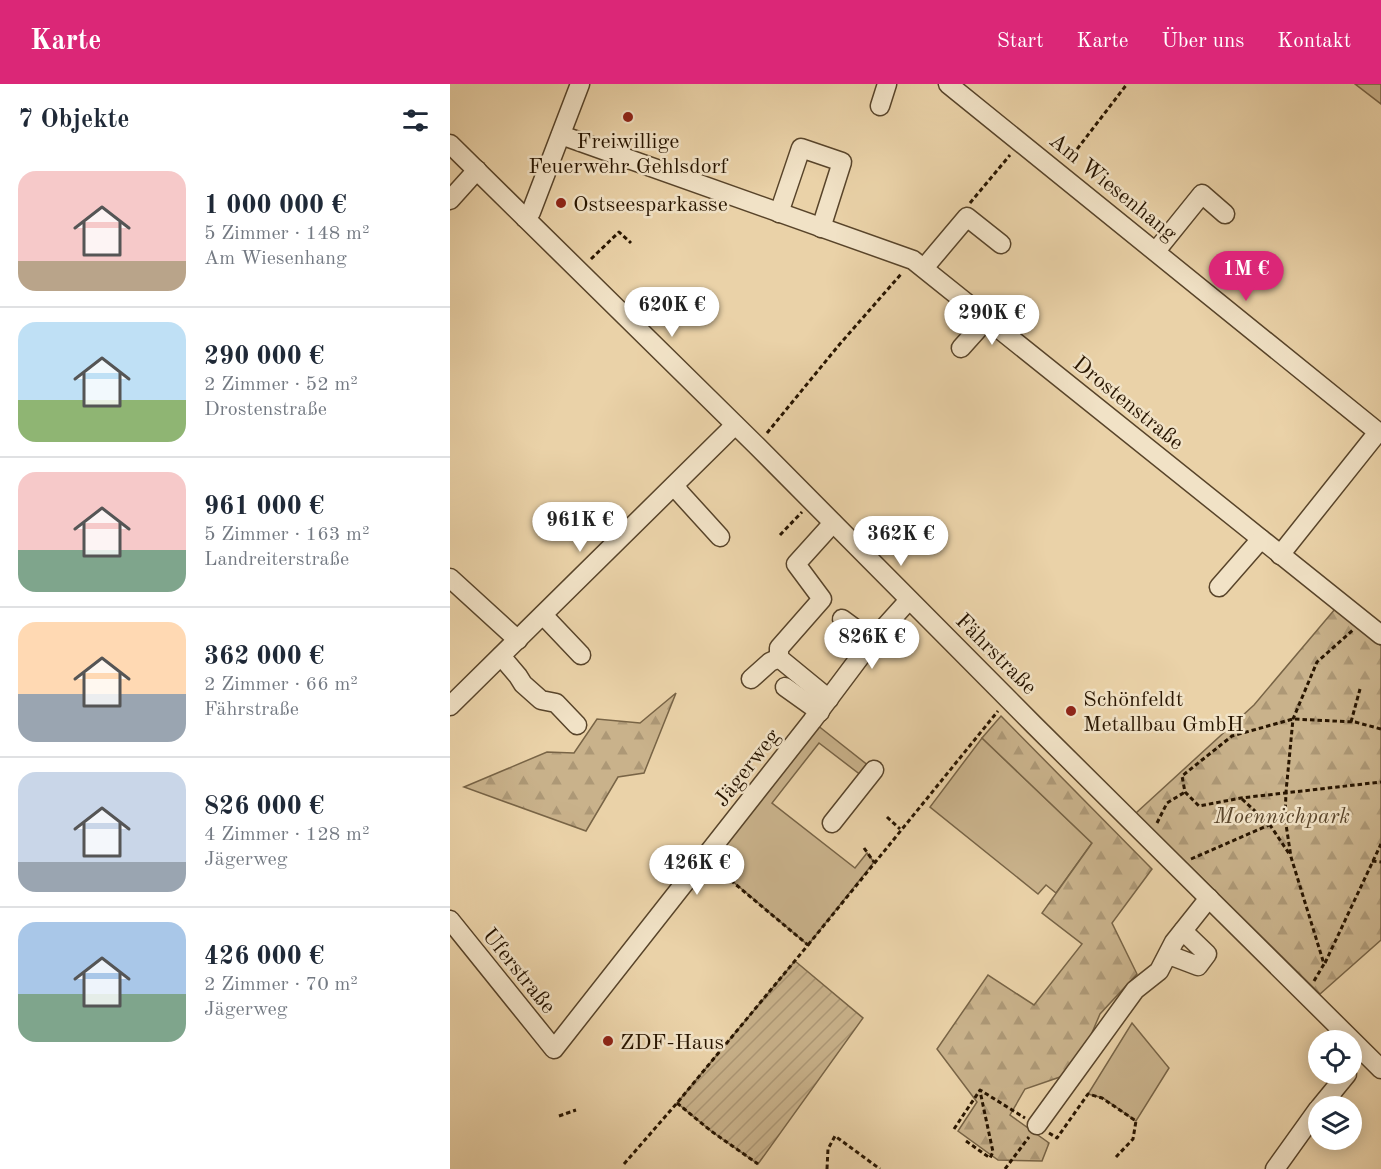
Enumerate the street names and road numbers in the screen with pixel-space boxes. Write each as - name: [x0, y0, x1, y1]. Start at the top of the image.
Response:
- street label: Am Wiesenhang: [1045, 130, 1181, 246]
- street label: Drostenstraße: [1068, 352, 1187, 455]
- street label: Fährstraße: [951, 610, 1040, 699]
- street label: Jägerweg: [711, 725, 785, 811]
- street label: Uferstraße: [478, 925, 559, 1018]

